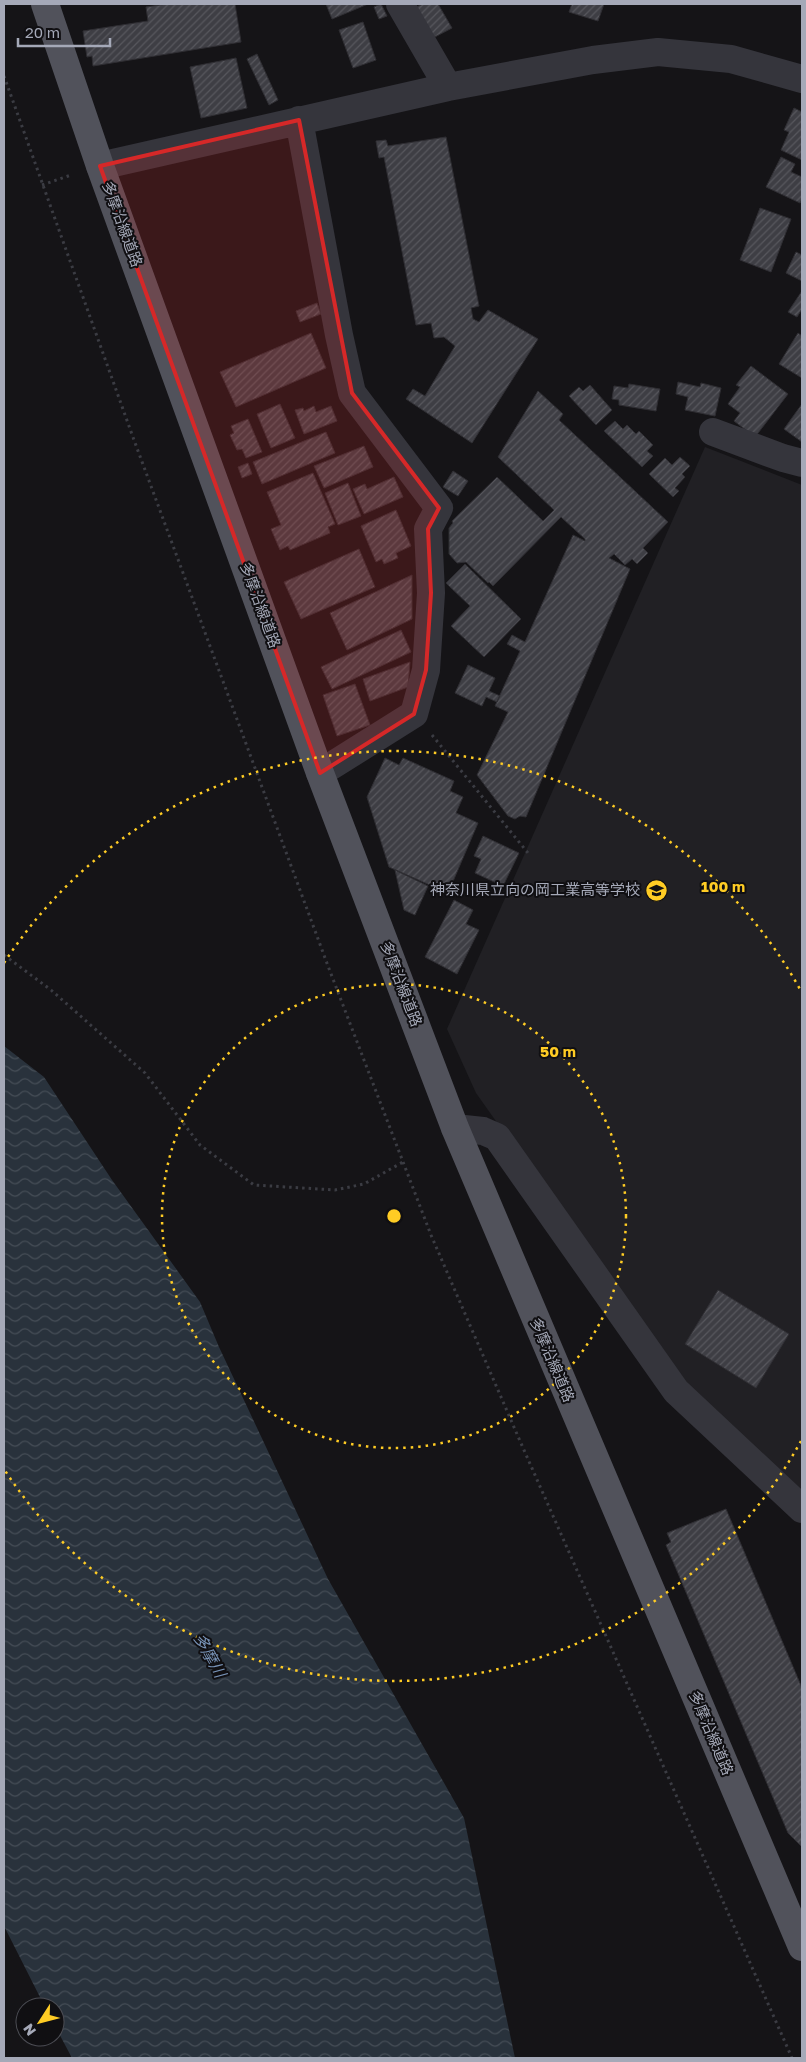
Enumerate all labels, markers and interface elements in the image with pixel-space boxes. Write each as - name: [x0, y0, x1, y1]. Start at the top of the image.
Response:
- scale bar: [18, 15, 110, 47]
- text: 20 m: [25, 23, 60, 41]
- street label: 多摩沿線道路: [99, 178, 147, 269]
- street label: 多摩沿線道路: [237, 559, 285, 650]
- text: 100 m: [701, 877, 745, 895]
- school or university icon: 神奈川県立向の岡工業高等学校: [644, 878, 668, 902]
- place label: 神奈川県立向の岡工業高等学校: [430, 880, 640, 898]
- street label: 多摩沿線道路: [377, 938, 426, 1029]
- text: 50 m: [540, 1042, 576, 1060]
- centre of rings: [385, 1207, 403, 1225]
- street label: 多摩沿線道路: [527, 1315, 579, 1405]
- water label: 多摩川: [190, 1629, 231, 1683]
- street label: 多摩沿線道路: [686, 1688, 738, 1778]
- north arrow: [15, 1997, 65, 2047]
- text: N: [19, 2021, 39, 2039]

